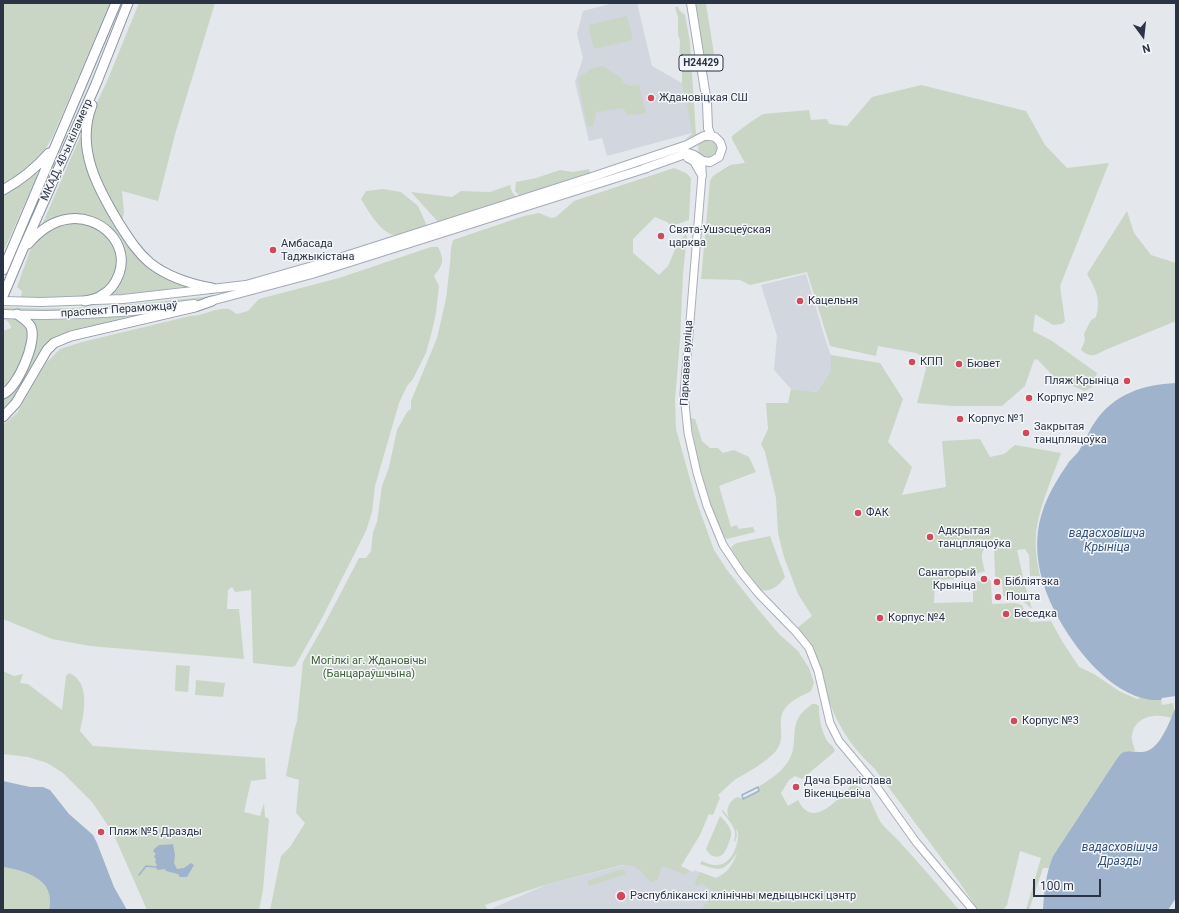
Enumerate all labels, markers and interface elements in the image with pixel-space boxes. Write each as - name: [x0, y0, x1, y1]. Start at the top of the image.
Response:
- north arrow: [1123, 16, 1163, 56]
- text: N: [1141, 41, 1152, 55]
- road number: Н24429: [679, 55, 723, 71]
- place label: Ждановіцкая СШ: [659, 91, 748, 105]
- marker: Ждановіцкая СШ: [646, 93, 656, 103]
- street label: МКАД, 40-ы кіламетр: [39, 97, 95, 203]
- place label: Свята-Ушэсцеўская царква: [669, 223, 771, 249]
- marker: Свята-Ушэсцеўская царква: [656, 231, 666, 241]
- place label: Амбасада Таджыкістана: [281, 237, 354, 263]
- marker: Амбасада Таджыкістана: [268, 245, 278, 255]
- place label: Кацельня: [808, 294, 858, 308]
- marker: Кацельня: [795, 296, 805, 306]
- street label: праспект Пераможцаў: [60, 299, 178, 321]
- street label: Паркавая вуліца: [678, 320, 696, 406]
- place label: КПП: [920, 355, 943, 369]
- marker: КПП: [907, 357, 917, 367]
- place label: Бювет: [967, 357, 1000, 371]
- marker: Бювет: [954, 359, 964, 369]
- place label: Пляж Крыніца: [1044, 374, 1119, 388]
- marker: Пляж Крыніца: [1122, 376, 1132, 386]
- place label: Корпус №2: [1037, 391, 1094, 405]
- marker: Корпус №2: [1024, 393, 1034, 403]
- place label: Корпус №1: [968, 412, 1025, 426]
- marker: Корпус №1: [955, 414, 965, 424]
- place label: Закрытая танцпляцоўка: [1034, 420, 1107, 446]
- marker: Закрытая танцпляцоўка: [1021, 428, 1031, 438]
- place label: ФАК: [866, 506, 889, 520]
- marker: ФАК: [853, 508, 863, 518]
- place label: Адкрытая танцпляцоўка: [938, 524, 1011, 550]
- water label: вадасховішча Крыніца: [1069, 527, 1145, 555]
- marker: Адкрытая танцпляцоўка: [925, 532, 935, 542]
- place label: Санаторый Крыніца: [918, 566, 976, 592]
- marker: Санаторый Крыніца: [979, 574, 989, 584]
- place label: Бібліятэка: [1005, 575, 1059, 589]
- marker: Бібліятэка: [992, 577, 1002, 587]
- place label: Пошта: [1006, 590, 1040, 604]
- marker: Пошта: [993, 592, 1003, 602]
- place label: Беседка: [1014, 607, 1057, 621]
- marker: Беседка: [1001, 609, 1011, 619]
- place label: Корпус №4: [888, 611, 945, 625]
- marker: Корпус №4: [875, 613, 885, 623]
- park label: Могілкі аг. Ждановічы (Банцараўшчына): [311, 654, 427, 680]
- place label: Корпус №3: [1022, 714, 1079, 728]
- marker: Корпус №3: [1009, 716, 1019, 726]
- place label: Дача Браніслава Вікенцьевіча: [804, 774, 891, 800]
- marker: Дача Браніслава Вікенцьевіча: [791, 782, 801, 792]
- place label: Пляж №5 Дразды: [109, 825, 202, 839]
- marker: Пляж №5 Дразды: [96, 827, 106, 837]
- water label: вадасховішча Дразды: [1082, 841, 1158, 869]
- scale bar: [1035, 871, 1103, 897]
- text: 100 m: [1040, 879, 1074, 893]
- place label: Рэспубліканскі клінічны медыцынскі цэнтр: [630, 889, 856, 903]
- marker: Рэспубліканскі клінічны медыцынскі цэнтр: [615, 890, 627, 902]

